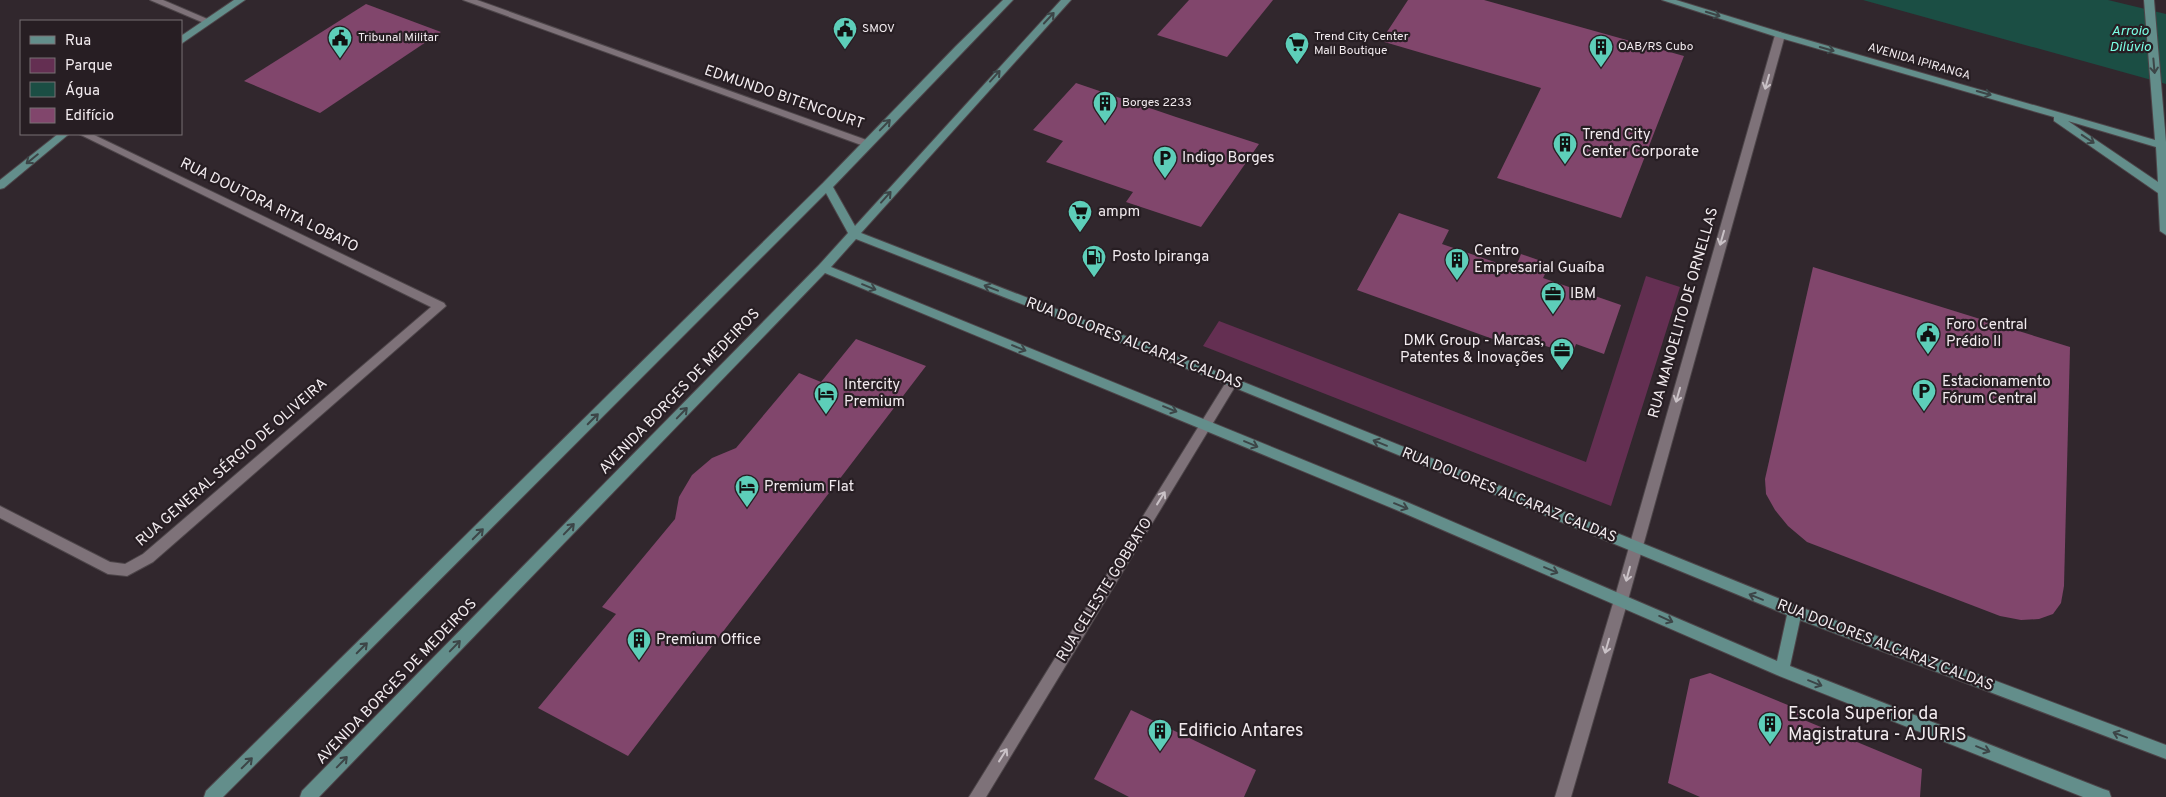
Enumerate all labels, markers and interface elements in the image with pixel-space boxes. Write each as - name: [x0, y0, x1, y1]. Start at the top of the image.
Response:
- one-way arrow: [1705, 10, 1721, 20]
- one-way arrow: [1043, 12, 1055, 25]
- public building icon: SMOV: [832, 16, 858, 50]
- legend: [20, 20, 182, 135]
- place label: SMOV: [862, 21, 895, 37]
- water label: Arroio Dilúvio: [2109, 23, 2151, 56]
- public building icon: Tribunal Militar: [327, 25, 353, 59]
- place label: Trend City Center Mall Boutique: [1314, 29, 1409, 59]
- place label: Tribunal Militar: [358, 30, 439, 46]
- supermarket icon: Trend City Center Mall Boutique: [1284, 31, 1310, 65]
- text: Rua: [65, 32, 91, 51]
- building icon: OAB/RS Cubo: [1588, 34, 1614, 68]
- place label: OAB/RS Cubo: [1618, 39, 1694, 55]
- street label: AVENIDA IPIRANGA: [1866, 40, 1972, 84]
- one-way arrow: [1819, 44, 1835, 54]
- text: Parque: [65, 57, 113, 76]
- one-way arrow: [2150, 58, 2159, 74]
- street label: EDMUNDO BITENCOURT: [701, 62, 867, 134]
- one-way arrow: [989, 70, 1001, 83]
- one-way arrow: [1762, 74, 1771, 90]
- text: Água: [65, 81, 100, 101]
- one-way arrow: [1975, 89, 1991, 99]
- building icon: Borges 2233: [1092, 90, 1118, 124]
- place label: Borges 2233: [1122, 95, 1192, 111]
- text: Edifício: [65, 107, 114, 126]
- one-way arrow: [879, 119, 891, 132]
- place label: Trend City Center Corporate: [1582, 126, 1699, 162]
- building icon: Trend City Center Corporate: [1552, 131, 1578, 165]
- one-way arrow: [2081, 134, 2095, 144]
- parking icon: Indigo Borges: [1152, 145, 1178, 179]
- place label: Indigo Borges: [1182, 149, 1274, 168]
- one-way arrow: [26, 154, 39, 165]
- street label: RUA DOUTORA RITA LOBATO: [177, 154, 361, 258]
- one-way arrow: [881, 191, 892, 204]
- supermarket icon: ampm: [1067, 199, 1093, 233]
- place label: ampm: [1098, 203, 1140, 222]
- street label: RUA MANOELITO DE ORNELLAS: [1645, 205, 1723, 421]
- one-way arrow: [1717, 230, 1727, 246]
- place label: Centro Empresarial Guaíba: [1474, 242, 1605, 278]
- fuel station icon: Posto Ipiranga: [1081, 244, 1107, 278]
- building icon: Centro Empresarial Guaíba: [1444, 247, 1470, 281]
- place label: Posto Ipiranga: [1112, 248, 1209, 267]
- office icon: IBM: [1540, 281, 1566, 315]
- one-way arrow: [861, 283, 876, 292]
- one-way arrow: [983, 283, 999, 292]
- place label: IBM: [1570, 285, 1596, 304]
- street label: RUA DOLORES ALCARAZ CALDAS: [1023, 294, 1245, 394]
- street label: AVENIDA BORGES DE MEDEIROS: [596, 305, 764, 479]
- place label: Foro Central Prédio II: [1946, 316, 2028, 352]
- public building icon: Foro Central Prédio II: [1915, 321, 1941, 355]
- place label: DMK Group - Marcas, Patentes & Inovações: [1400, 332, 1544, 368]
- office icon: DMK Group - Marcas, Patentes & Inovações: [1549, 337, 1575, 371]
- one-way arrow: [1011, 344, 1026, 353]
- place label: Estacionamento Fórum Central: [1942, 373, 2051, 409]
- street label: RUA GENERAL SÉRGIO DE OLIVEIRA: [132, 374, 332, 551]
- place label: Intercity Premium: [844, 376, 905, 412]
- parking icon: Estacionamento Fórum Central: [1911, 378, 1937, 412]
- hotel icon: Intercity Premium: [813, 381, 839, 415]
- one-way arrow: [1673, 386, 1683, 402]
- one-way arrow: [1162, 406, 1177, 415]
- one-way arrow: [676, 407, 688, 419]
- one-way arrow: [587, 413, 599, 425]
- one-way arrow: [1373, 438, 1388, 447]
- one-way arrow: [1243, 439, 1258, 449]
- street label: RUA DOLORES ALCARAZ CALDAS: [1399, 444, 1619, 548]
- hotel icon: Premium Flat: [734, 474, 760, 508]
- place label: Premium Flat: [764, 478, 854, 497]
- one-way arrow: [1157, 491, 1167, 505]
- one-way arrow: [1393, 502, 1409, 511]
- street label: RUA CELESTE GOBBATO: [1053, 515, 1157, 665]
- one-way arrow: [562, 524, 574, 536]
- one-way arrow: [472, 528, 484, 540]
- one-way arrow: [1543, 565, 1558, 575]
- one-way arrow: [1623, 565, 1632, 581]
- one-way arrow: [1749, 591, 1764, 601]
- street label: AVENIDA BORGES DE MEDEIROS: [313, 595, 481, 769]
- street label: RUA DOLORES ALCARAZ CALDAS: [1774, 596, 1996, 696]
- one-way arrow: [1658, 615, 1673, 625]
- building icon: Premium Office: [626, 627, 652, 661]
- place label: Premium Office: [656, 631, 761, 650]
- one-way arrow: [1602, 638, 1612, 654]
- one-way arrow: [449, 639, 461, 652]
- one-way arrow: [356, 642, 369, 654]
- one-way arrow: [1807, 679, 1822, 688]
- place label: Escola Superior da Magistratura - AJURIS: [1788, 703, 1967, 747]
- building icon: Escola Superior da Magistratura - AJURIS: [1757, 711, 1783, 745]
- building icon: Edificio Antares: [1147, 718, 1173, 752]
- place label: Edificio Antares: [1178, 720, 1303, 743]
- one-way arrow: [2113, 730, 2129, 739]
- one-way arrow: [1975, 746, 1990, 755]
- one-way arrow: [998, 749, 1008, 763]
- one-way arrow: [336, 756, 348, 768]
- one-way arrow: [241, 757, 253, 769]

